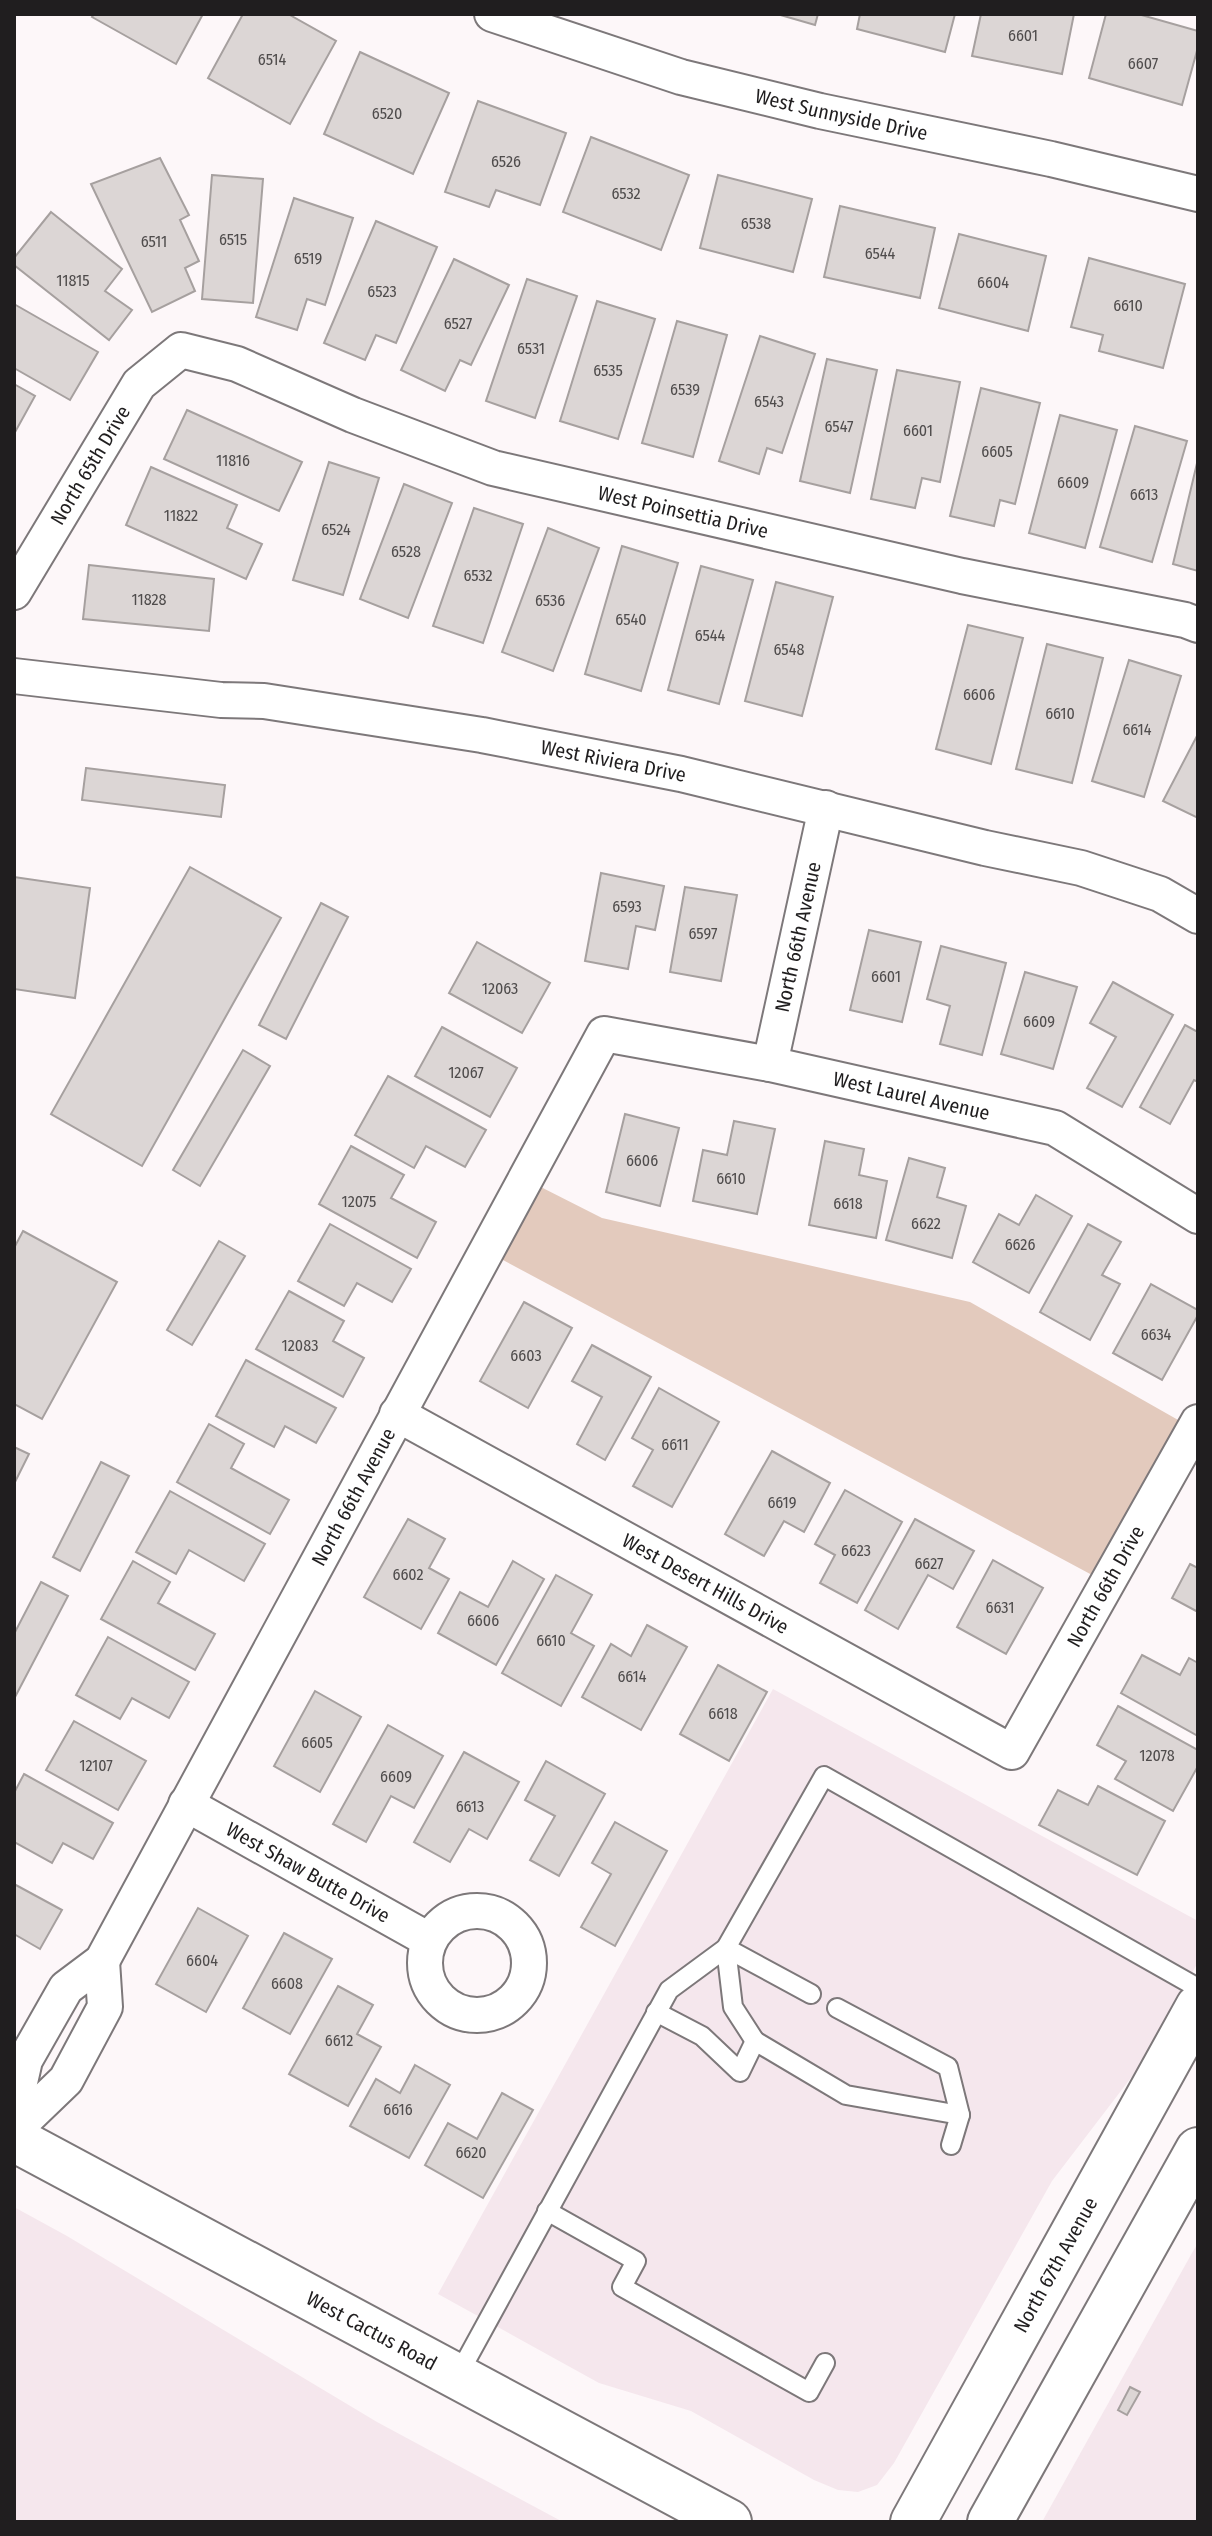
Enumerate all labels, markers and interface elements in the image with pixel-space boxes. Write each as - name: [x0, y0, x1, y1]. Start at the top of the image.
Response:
- house number: 6601: [1008, 26, 1038, 45]
- house number: 6514: [258, 50, 286, 69]
- house number: 6607: [1128, 54, 1159, 73]
- street label: West Sunnyside Drive: [753, 84, 930, 145]
- house number: 6520: [372, 104, 402, 123]
- house number: 6526: [491, 152, 521, 171]
- house number: 6532: [611, 184, 641, 203]
- house number: 6538: [741, 214, 771, 233]
- house number: 6515: [219, 230, 247, 249]
- house number: 6511: [141, 232, 167, 251]
- house number: 6544: [865, 244, 896, 263]
- house number: 6519: [294, 249, 322, 268]
- house number: 11815: [56, 271, 90, 290]
- house number: 6604: [977, 273, 1009, 292]
- house number: 6523: [367, 282, 397, 301]
- house number: 6610: [1113, 296, 1143, 315]
- house number: 6527: [444, 314, 473, 333]
- house number: 6531: [517, 339, 545, 358]
- house number: 6535: [593, 361, 623, 380]
- house number: 6539: [670, 380, 700, 399]
- house number: 6543: [754, 392, 784, 411]
- street label: North 65th Drive: [45, 401, 135, 529]
- house number: 6547: [824, 417, 854, 436]
- house number: 6601: [903, 421, 933, 440]
- house number: 6605: [981, 442, 1013, 461]
- house number: 11816: [216, 451, 250, 470]
- house number: 6609: [1057, 473, 1089, 492]
- street label: West Poinsettia Drive: [596, 481, 771, 543]
- house number: 6613: [1130, 485, 1158, 504]
- house number: 11822: [164, 506, 198, 525]
- house number: 6524: [321, 520, 351, 539]
- house number: 6528: [391, 542, 421, 561]
- house number: 6532: [463, 566, 493, 585]
- house number: 11828: [131, 590, 167, 609]
- house number: 6536: [535, 591, 565, 610]
- house number: 6540: [615, 610, 647, 629]
- house number: 6544: [695, 626, 726, 645]
- house number: 6548: [774, 640, 804, 659]
- house number: 6606: [963, 685, 995, 704]
- house number: 6610: [1045, 704, 1075, 723]
- house number: 6614: [1122, 720, 1152, 739]
- street label: West Riviera Drive: [539, 735, 689, 787]
- street label: North 66th Avenue: [770, 860, 826, 1014]
- house number: 6593: [612, 897, 642, 916]
- house number: 6597: [689, 924, 718, 943]
- house number: 6601: [871, 967, 901, 986]
- house number: 12063: [482, 979, 518, 998]
- house number: 6609: [1023, 1012, 1055, 1031]
- house number: 12067: [448, 1063, 484, 1082]
- street label: West Laurel Avenue: [831, 1067, 992, 1125]
- house number: 6606: [626, 1151, 658, 1170]
- house number: 6610: [716, 1169, 746, 1188]
- house number: 12075: [342, 1192, 376, 1211]
- house number: 6618: [833, 1194, 863, 1213]
- house number: 6622: [911, 1214, 941, 1233]
- house number: 6626: [1005, 1235, 1035, 1254]
- house number: 6634: [1141, 1325, 1172, 1344]
- house number: 12083: [282, 1336, 318, 1355]
- house number: 6603: [510, 1346, 542, 1365]
- street label: North 66th Avenue: [306, 1424, 400, 1570]
- house number: 6611: [661, 1435, 689, 1454]
- house number: 6619: [767, 1493, 797, 1512]
- street label: North 66th Drive: [1062, 1521, 1149, 1651]
- street label: West Desert Hills Drive: [618, 1528, 793, 1639]
- house number: 6623: [841, 1541, 871, 1560]
- house number: 6627: [914, 1554, 944, 1573]
- house number: 6602: [392, 1565, 424, 1584]
- house number: 6631: [986, 1598, 1014, 1617]
- house number: 6606: [467, 1611, 499, 1630]
- house number: 6610: [536, 1631, 566, 1650]
- house number: 6614: [617, 1667, 647, 1686]
- house number: 6618: [708, 1704, 738, 1723]
- house number: 6605: [301, 1733, 333, 1752]
- house number: 12078: [1139, 1746, 1175, 1765]
- house number: 12107: [79, 1756, 113, 1775]
- house number: 6609: [380, 1767, 412, 1786]
- house number: 6613: [456, 1797, 484, 1816]
- street label: West Shaw Butte Drive: [222, 1817, 394, 1928]
- house number: 6604: [186, 1951, 218, 1970]
- house number: 6608: [271, 1974, 303, 1993]
- house number: 6612: [325, 2031, 353, 2050]
- house number: 6616: [383, 2100, 413, 2119]
- house number: 6620: [455, 2143, 487, 2162]
- street label: North 67th Avenue: [1008, 2193, 1102, 2337]
- street label: West Cactus Road: [302, 2286, 441, 2375]

